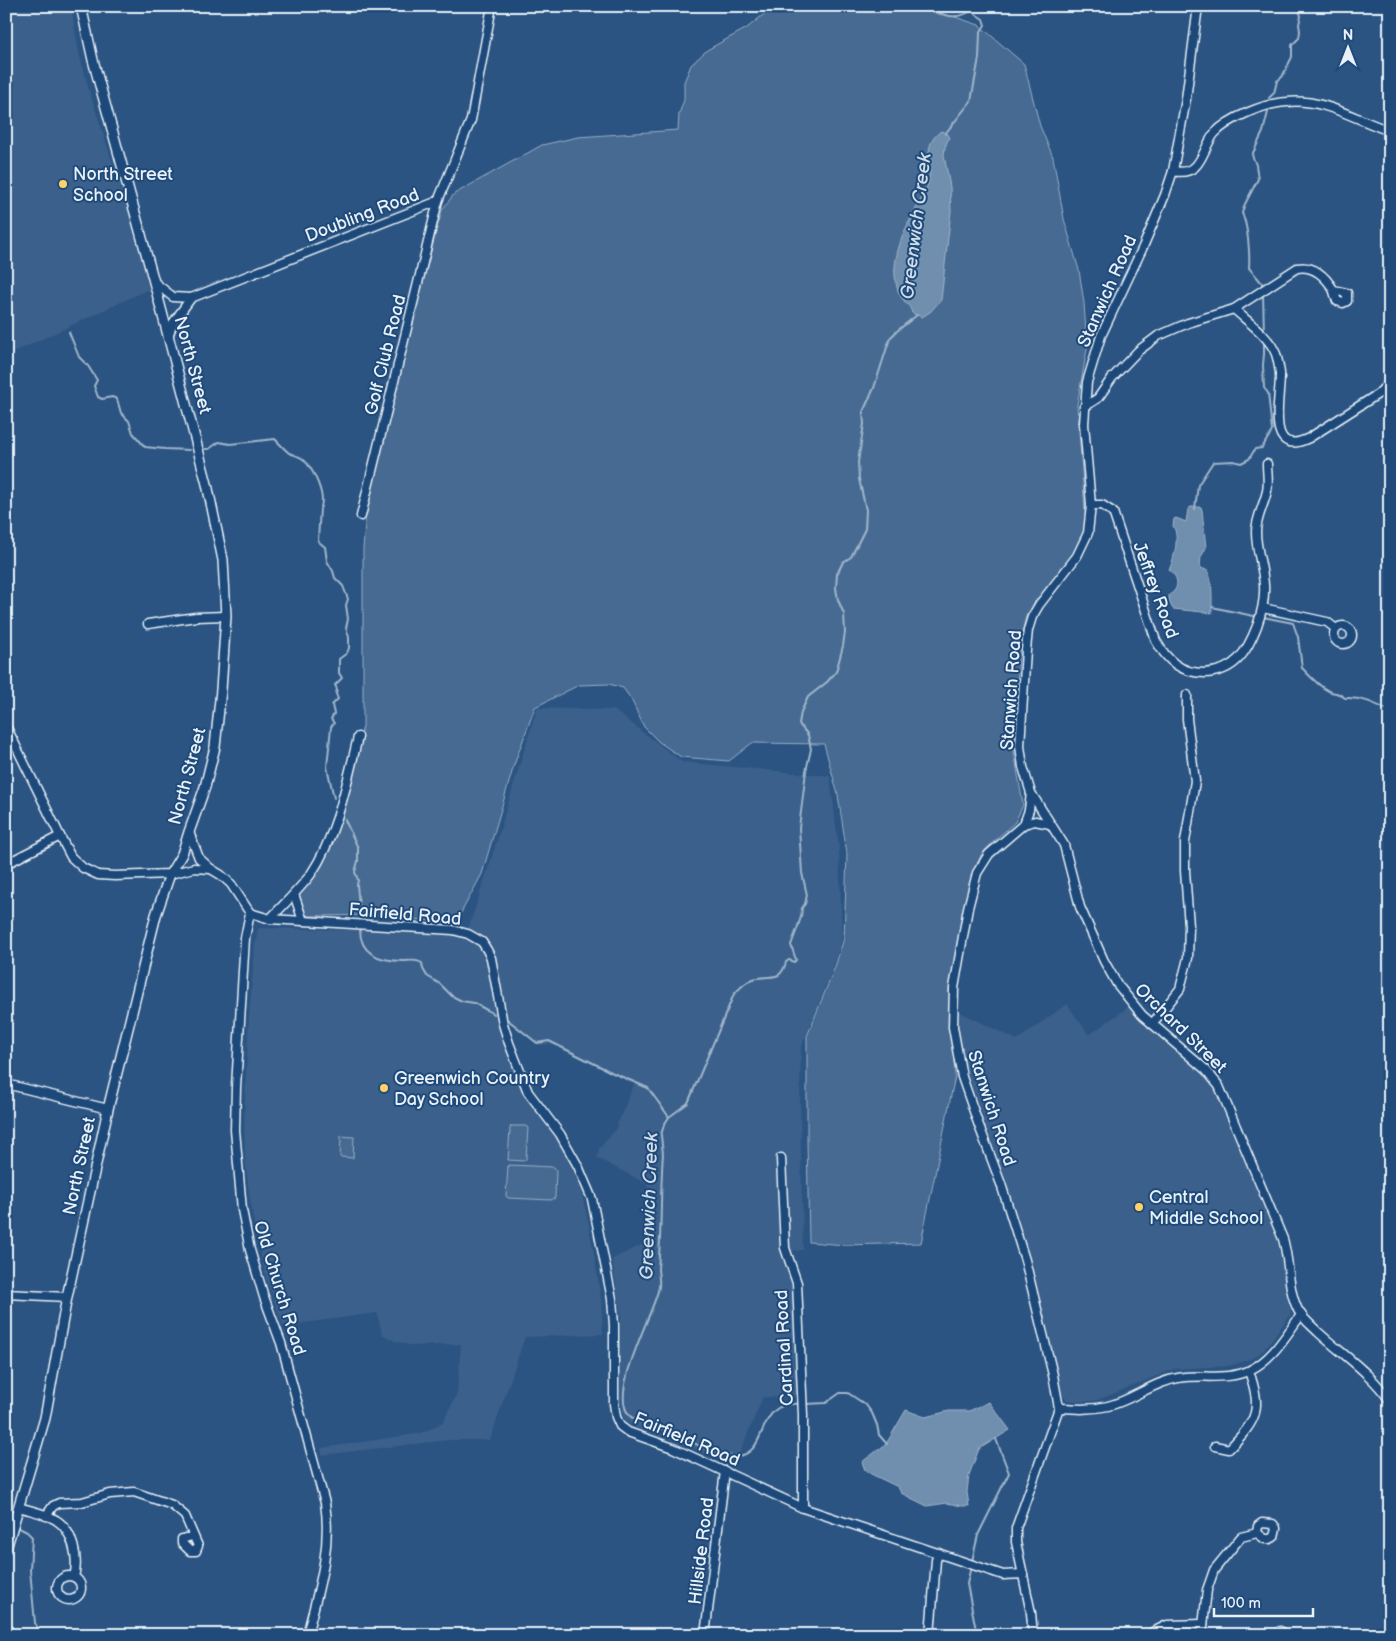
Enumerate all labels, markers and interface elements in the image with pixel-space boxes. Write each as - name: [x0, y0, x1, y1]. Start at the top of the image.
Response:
- north arrow: [1324, 22, 1374, 72]
- text: N: [1343, 27, 1353, 44]
- water label: Greenwich Creek: [896, 151, 937, 301]
- place label: North Street School: [73, 164, 173, 206]
- marker: North Street School: [57, 178, 69, 190]
- street label: Doubling Road: [302, 184, 422, 247]
- street label: Stanwich Road: [1073, 232, 1142, 350]
- street label: Golf Club Road: [360, 293, 411, 418]
- street label: North Street: [169, 314, 216, 417]
- street label: Jeffrey Road: [1128, 539, 1183, 641]
- street label: Stanwich Road: [997, 629, 1026, 751]
- street label: North Street: [164, 725, 211, 827]
- street label: Fairfield Road: [348, 899, 462, 930]
- street label: Orchard Street: [1130, 979, 1231, 1078]
- street label: Stanwich Road: [963, 1048, 1020, 1169]
- place label: Greenwich Country Day School: [394, 1068, 551, 1110]
- marker: Greenwich Country Day School: [378, 1082, 390, 1094]
- street label: North Street: [59, 1115, 100, 1217]
- water label: Greenwich Creek: [635, 1131, 664, 1280]
- place label: Central Middle School: [1149, 1187, 1263, 1229]
- marker: Central Middle School: [1133, 1201, 1145, 1213]
- street label: Old Church Road: [249, 1218, 310, 1358]
- street label: Cardinal Road: [771, 1289, 798, 1407]
- street label: Fairfield Road: [631, 1408, 743, 1471]
- street label: Hillside Road: [684, 1496, 718, 1606]
- scale bar: [1214, 1586, 1312, 1618]
- text: 100 m: [1221, 1594, 1261, 1613]

